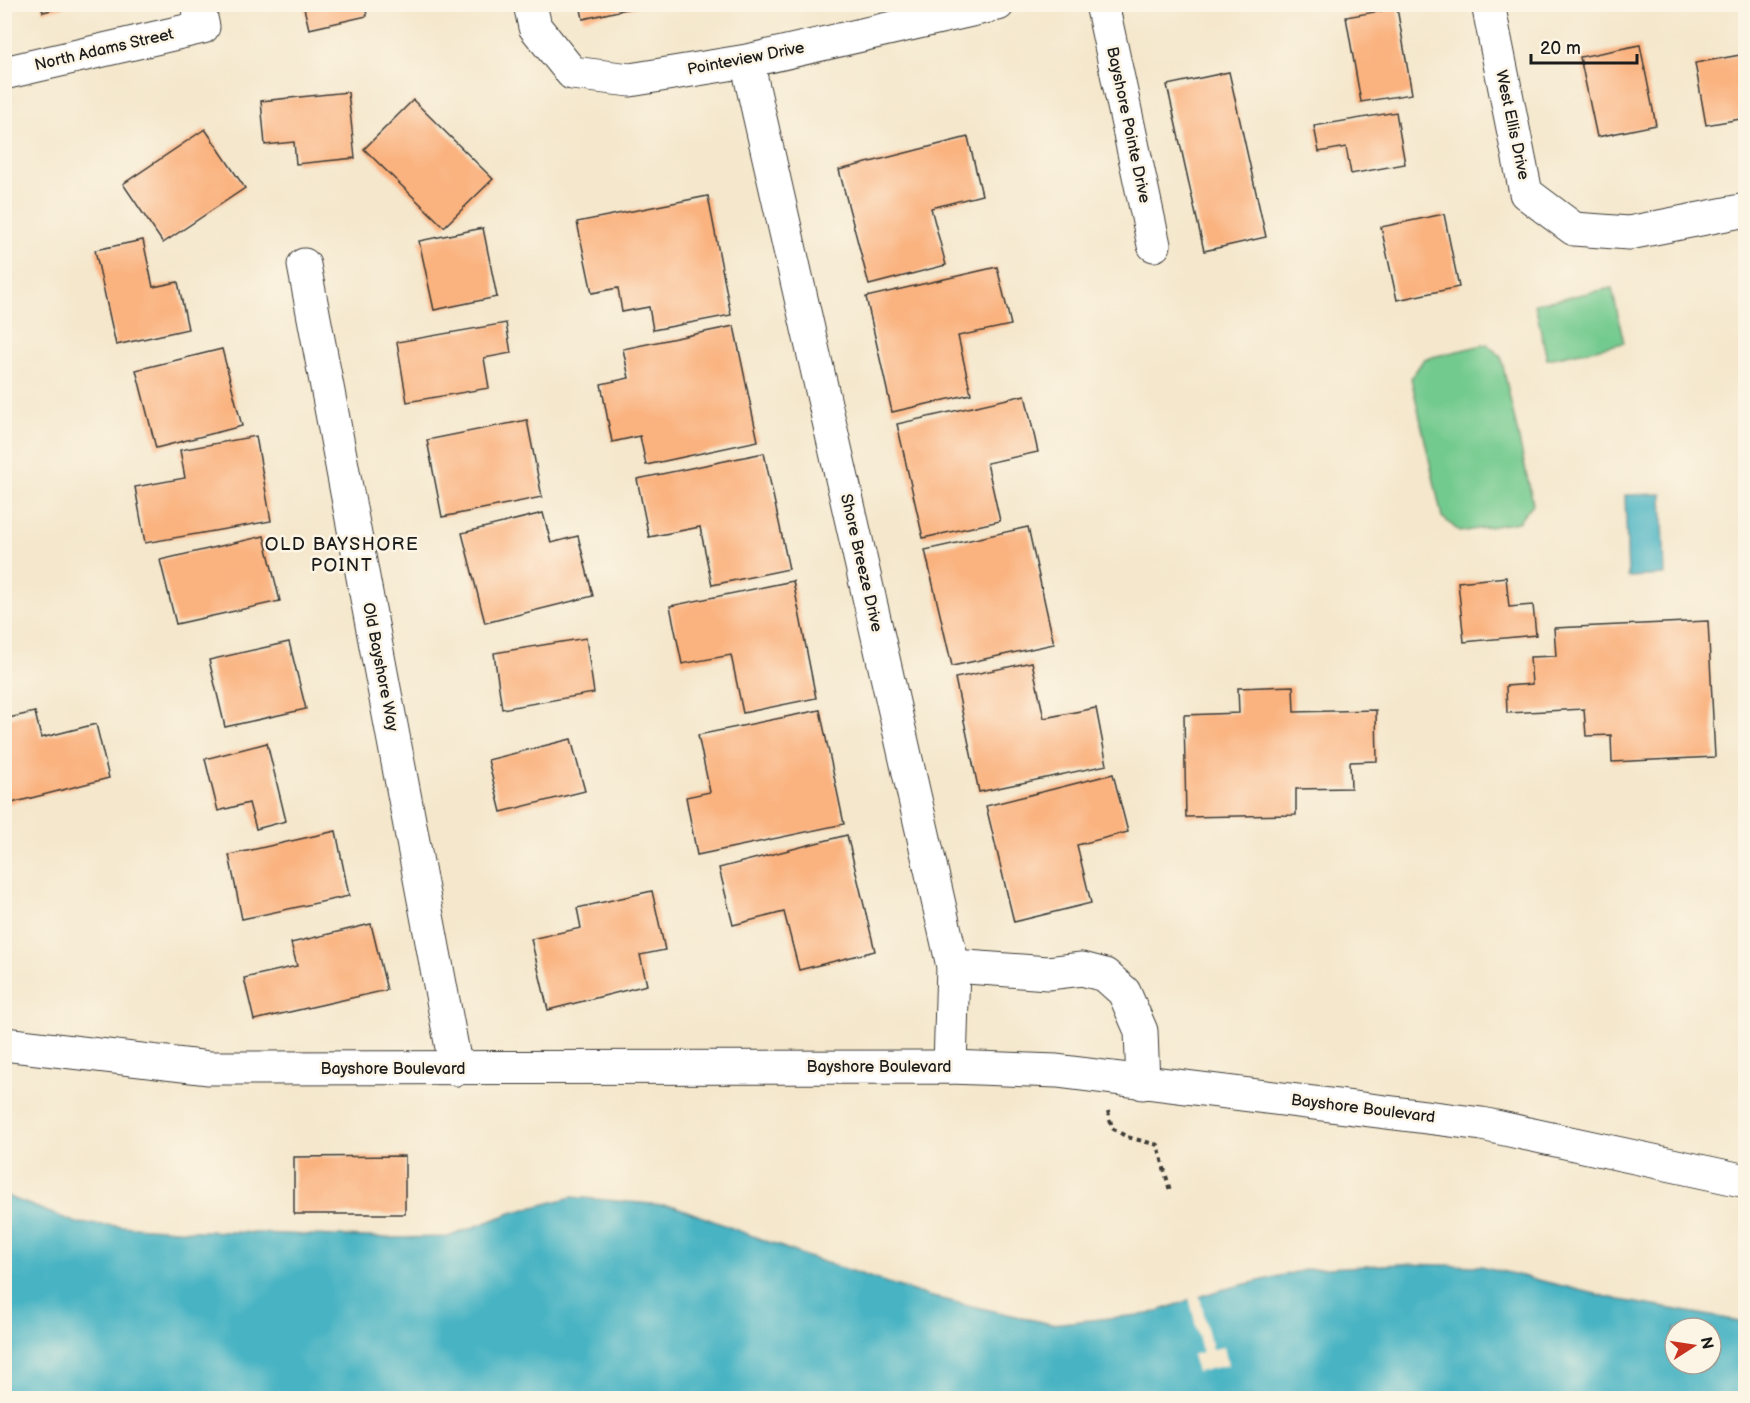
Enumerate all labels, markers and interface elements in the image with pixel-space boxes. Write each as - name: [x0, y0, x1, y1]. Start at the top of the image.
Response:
- street label: North Adams Street: [33, 25, 175, 75]
- scale bar: [1531, 27, 1638, 65]
- street label: Pointeview Drive: [686, 38, 807, 80]
- text: 20 m: [1540, 38, 1581, 59]
- street label: Bayshore Pointe Drive: [1102, 45, 1154, 205]
- street label: West Ellis Drive: [1491, 68, 1533, 182]
- street label: Shore Breeze Drive: [836, 492, 886, 634]
- district label: OLD BAYSHORE POINT: [265, 534, 419, 576]
- street label: Old Bayshore Way: [358, 601, 402, 734]
- street label: Bayshore Boulevard: [806, 1058, 952, 1077]
- street label: Bayshore Boulevard: [320, 1060, 466, 1079]
- street label: Bayshore Boulevard: [1290, 1091, 1436, 1127]
- north arrow: [1663, 1316, 1723, 1376]
- text: N: [1696, 1335, 1717, 1351]

